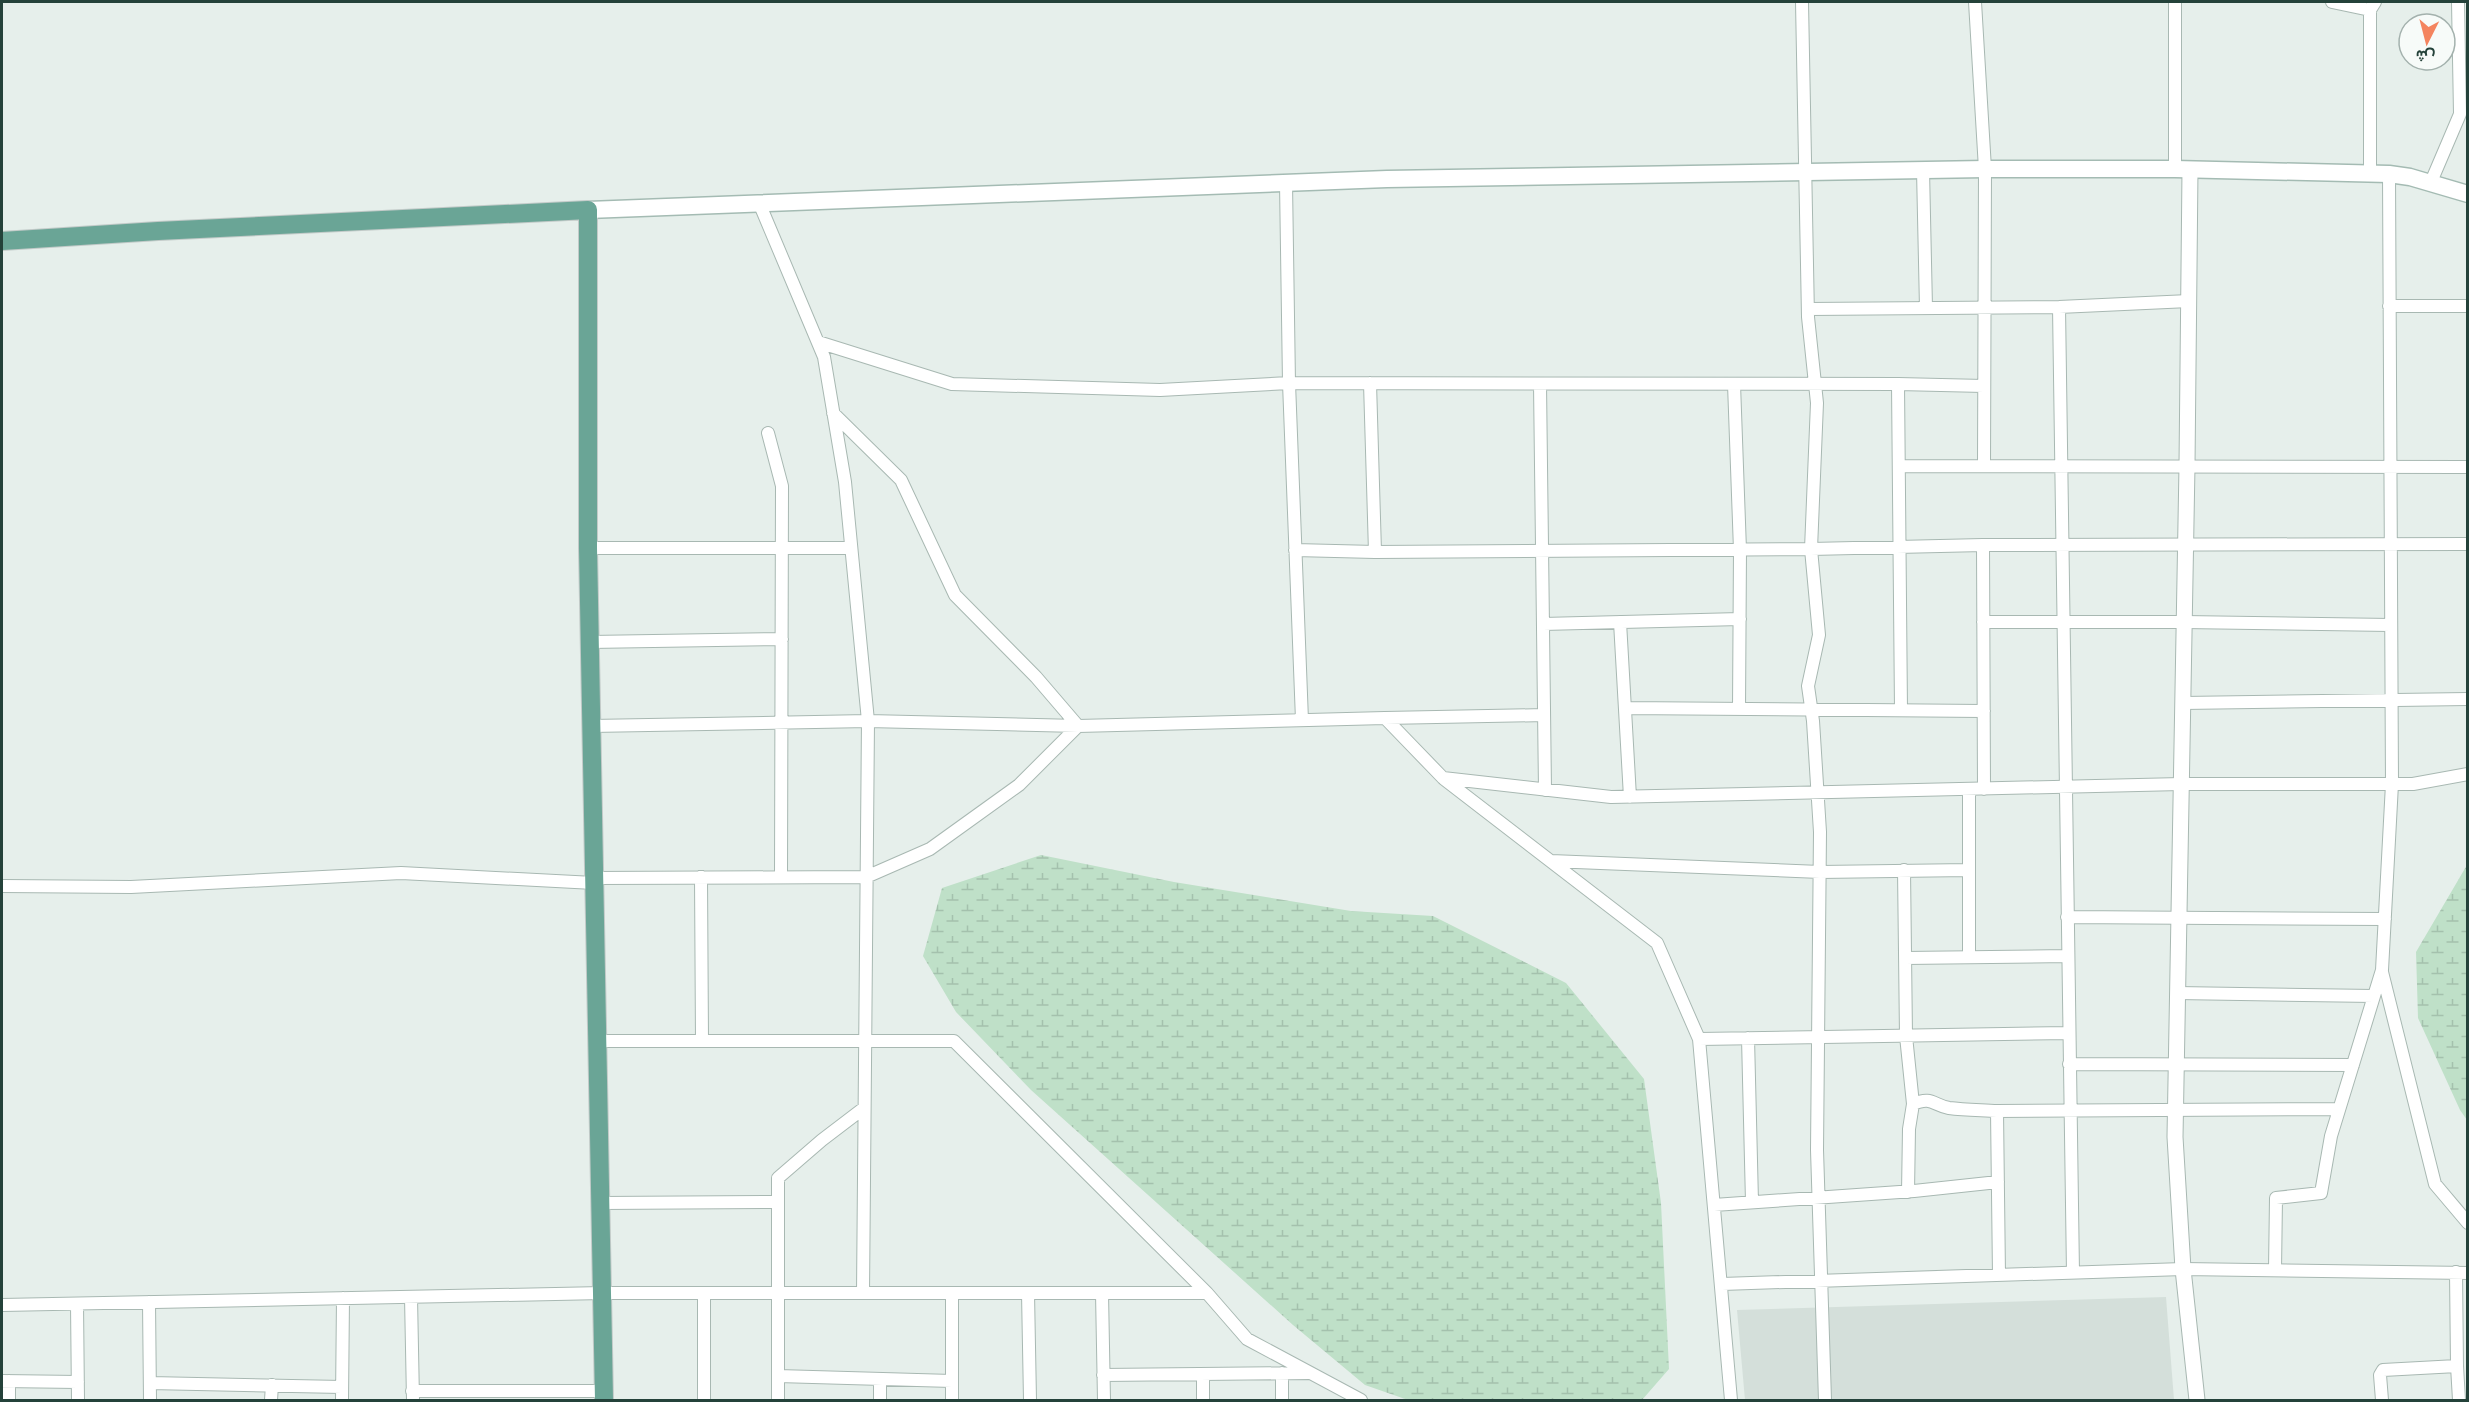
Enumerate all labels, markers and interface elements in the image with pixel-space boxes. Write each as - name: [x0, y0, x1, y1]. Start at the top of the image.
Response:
- north arrow: [2397, 12, 2457, 72]
- text: ش: [2415, 46, 2436, 68]

